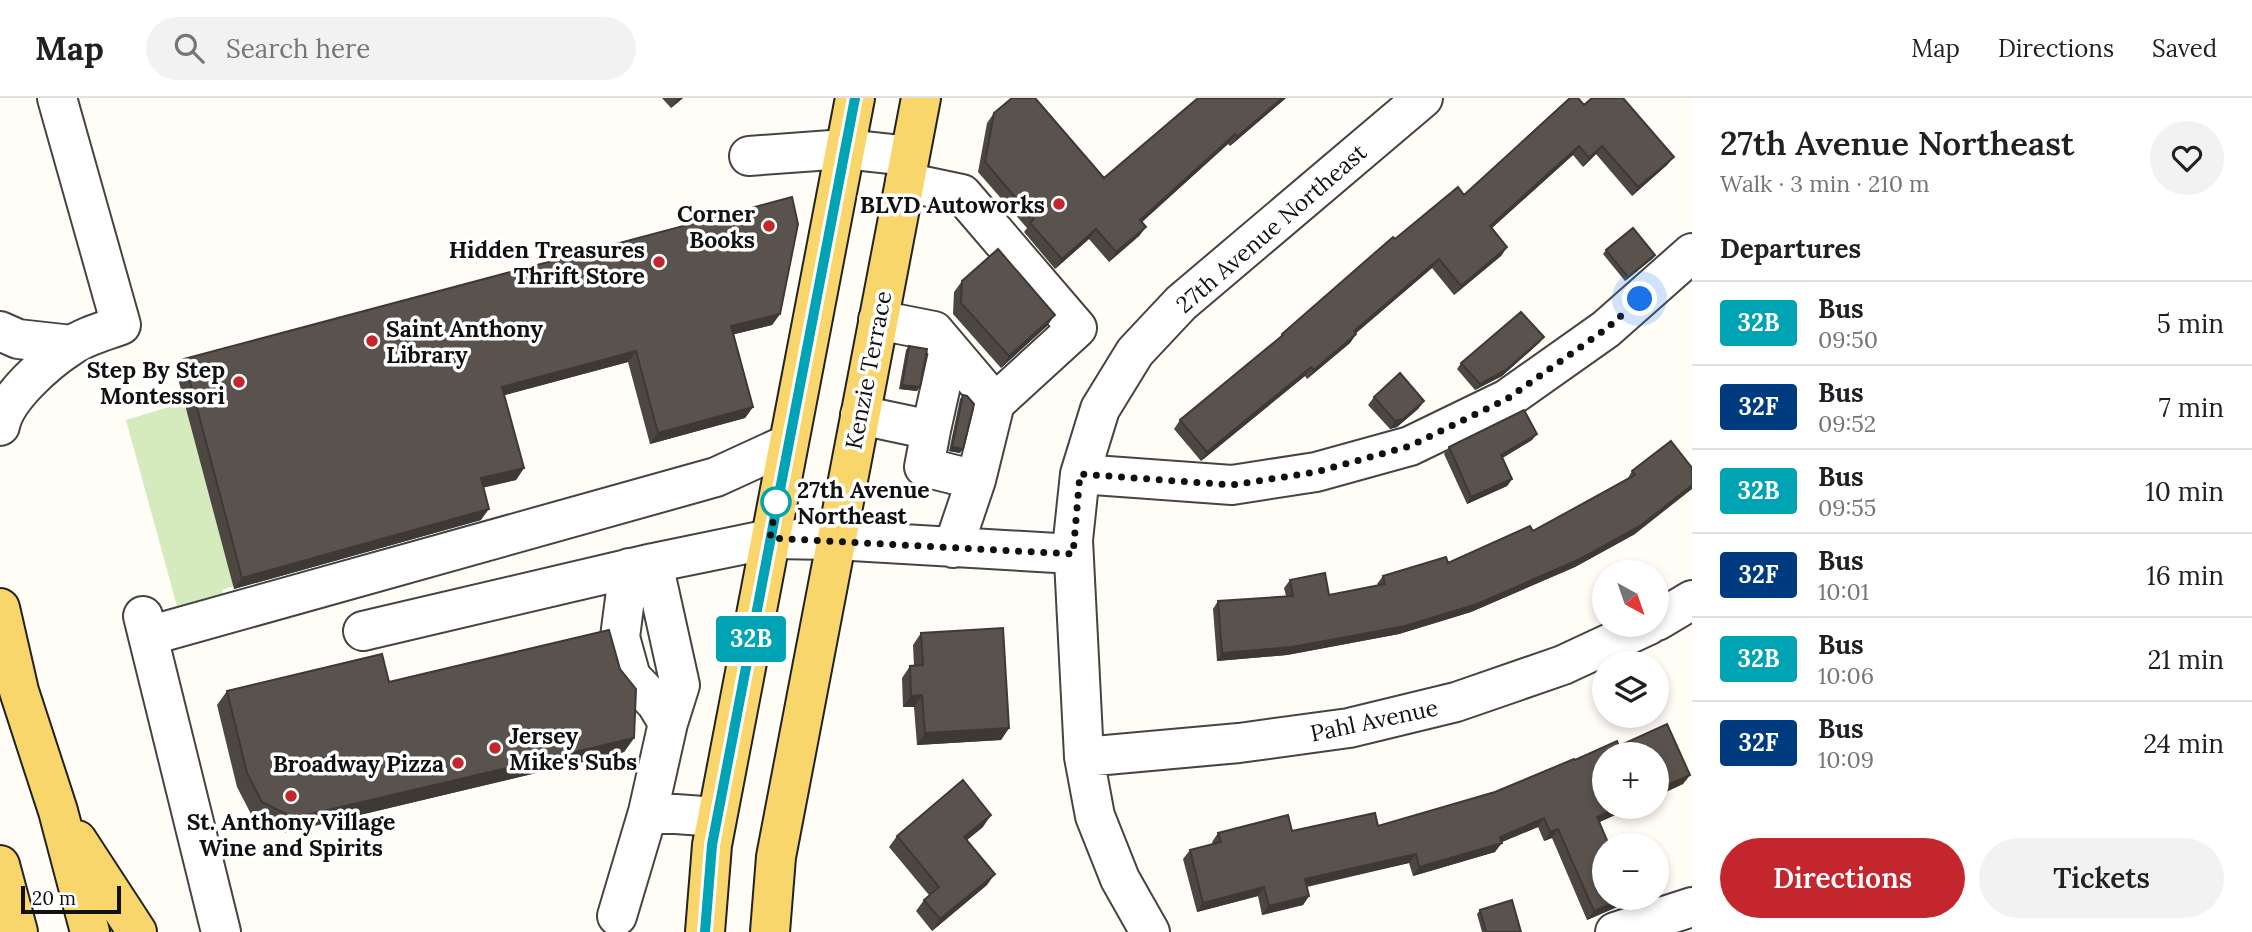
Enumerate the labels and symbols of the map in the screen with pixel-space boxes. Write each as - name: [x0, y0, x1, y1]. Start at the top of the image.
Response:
- street label: 27th Avenue Northeast: [1170, 137, 1372, 319]
- place label: BLVD Autoworks: [860, 190, 1045, 219]
- marker: BLVD Autoworks: [1051, 196, 1067, 212]
- place label: Corner Books: [677, 199, 755, 254]
- marker: Corner Books: [761, 218, 777, 234]
- place label: Hidden Treasures Thrift Store: [449, 235, 645, 290]
- marker: Hidden Treasures Thrift Store: [651, 254, 667, 270]
- your location: [1622, 281, 1657, 316]
- street label: Kenzie Terrace: [838, 288, 898, 452]
- place label: Saint Anthony Library: [386, 314, 543, 369]
- marker: Saint Anthony Library: [364, 333, 380, 349]
- place label: Step By Step Montessori: [87, 355, 225, 410]
- marker: Step By Step Montessori: [231, 374, 247, 390]
- place label: 27th Avenue Northeast: [797, 475, 930, 530]
- marker: 27th Avenue Northeast: [761, 487, 791, 517]
- north arrow: [1592, 560, 1670, 637]
- line badge: 32B: [711, 616, 791, 662]
- street label: Pahl Avenue: [1308, 692, 1440, 748]
- place label: Jersey Mike's Subs: [509, 721, 637, 776]
- marker: Jersey Mike's Subs: [487, 740, 503, 756]
- place label: Broadway Pizza: [273, 749, 444, 778]
- marker: Broadway Pizza: [450, 755, 466, 771]
- marker: St. Anthony Village Wine and Spirits: [283, 788, 299, 804]
- place label: St. Anthony Village Wine and Spirits: [187, 807, 395, 862]
- scale bar: [21, 883, 121, 915]

